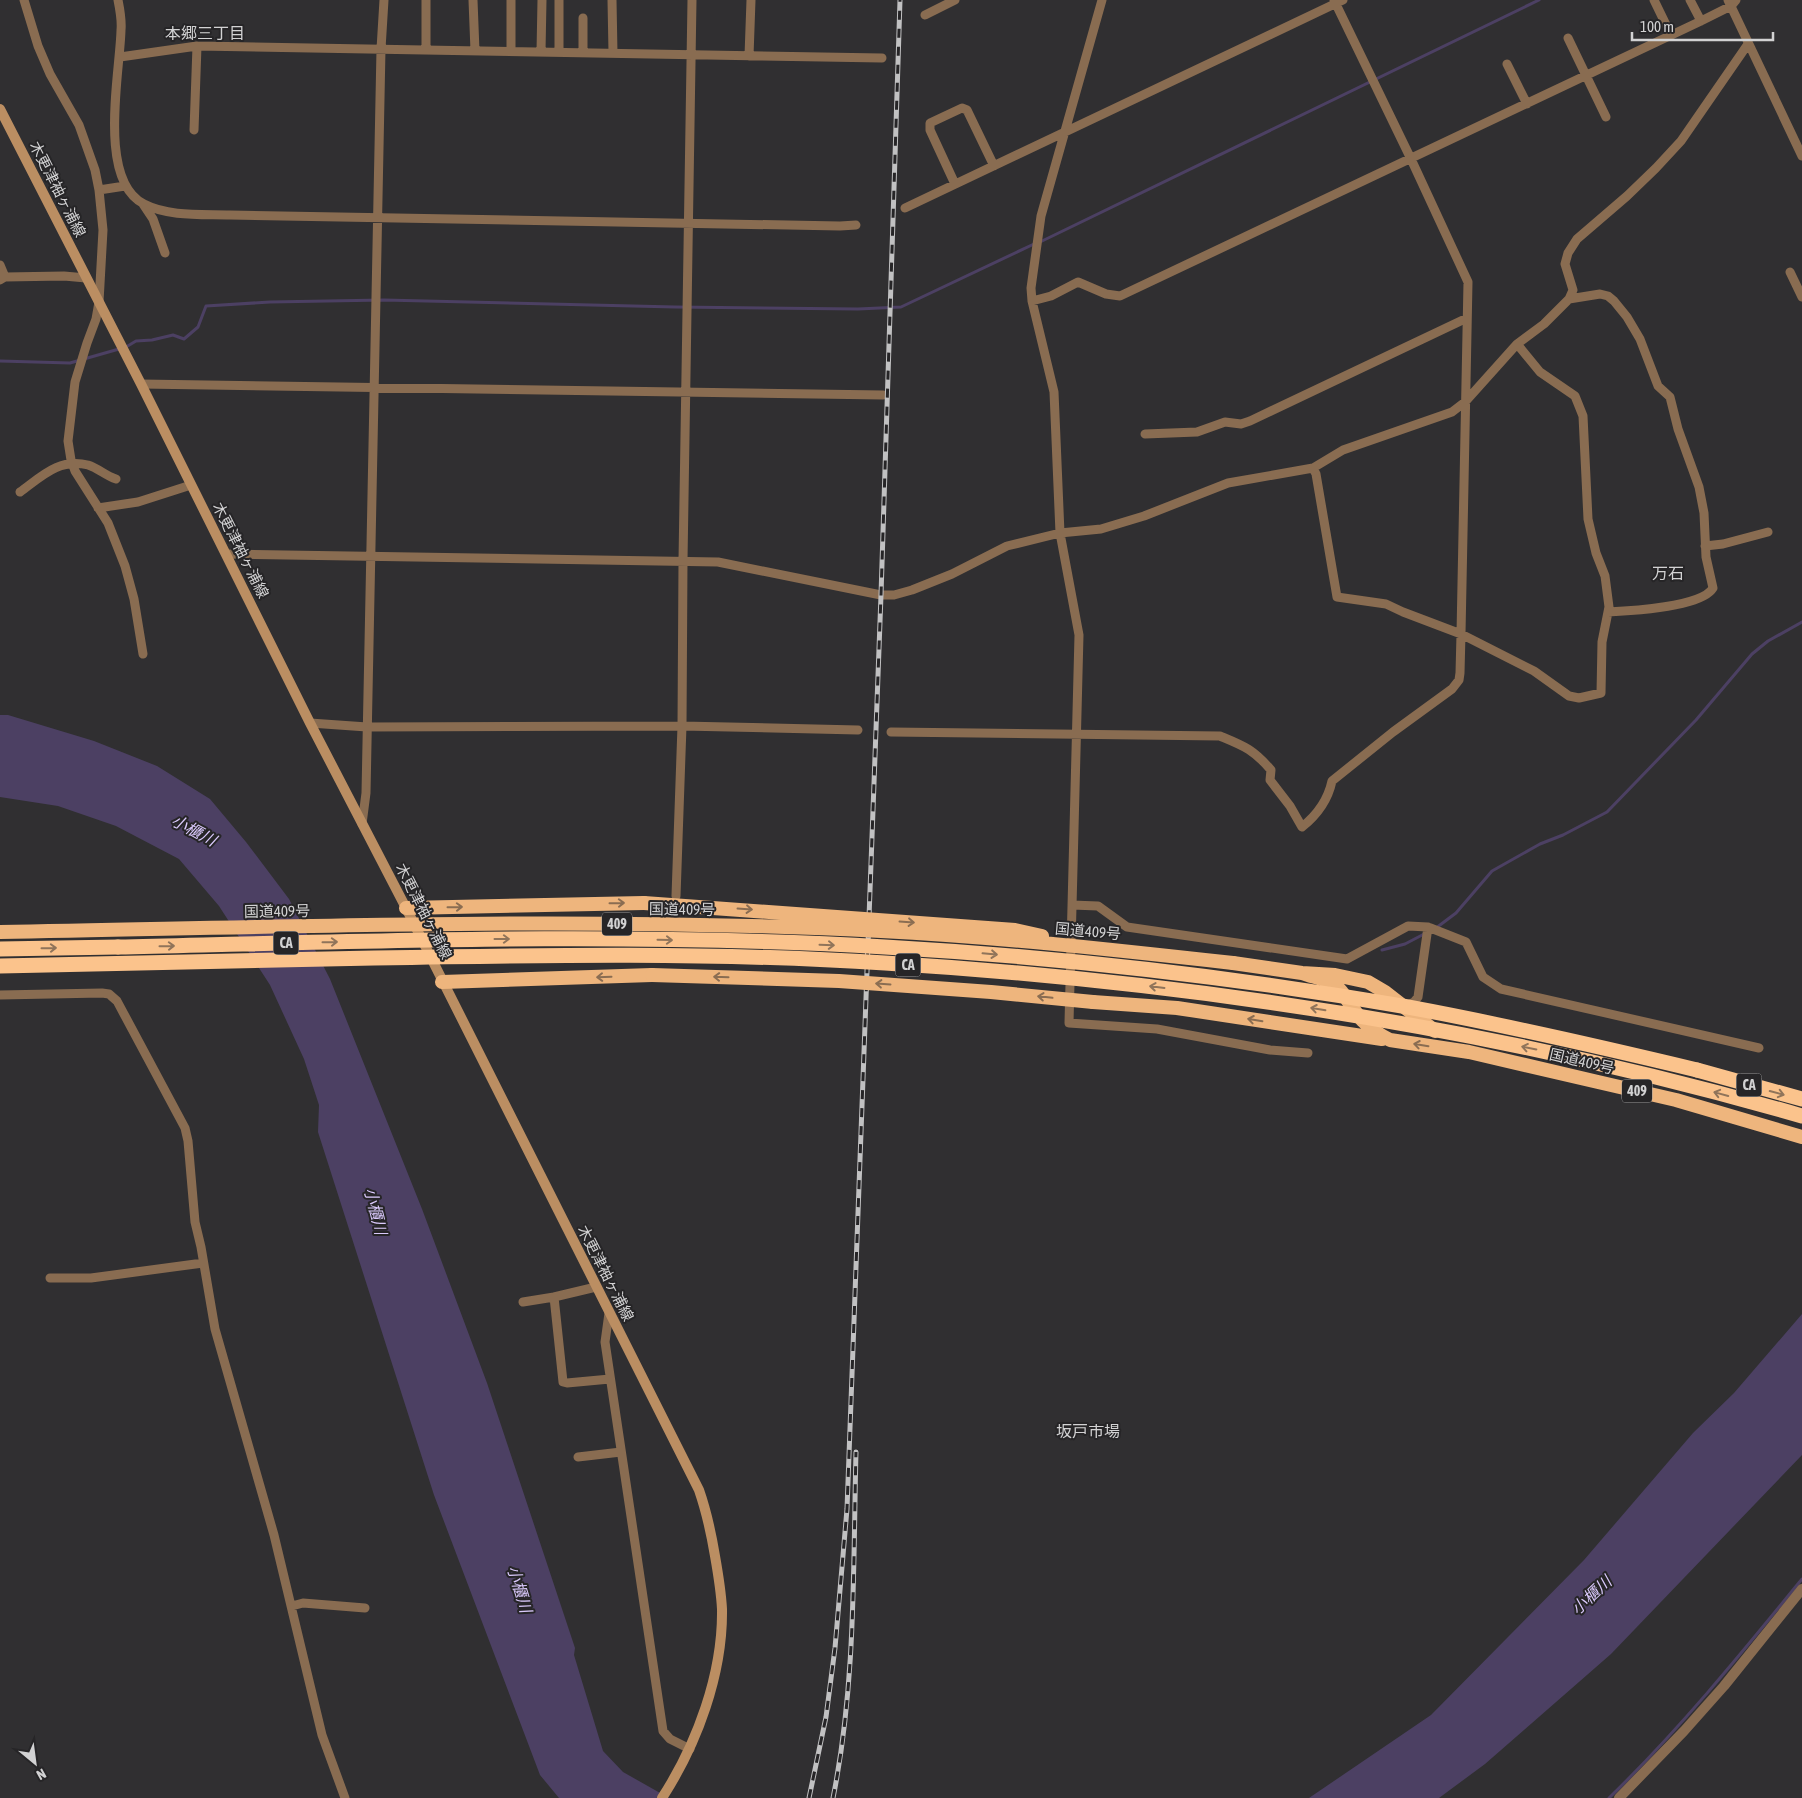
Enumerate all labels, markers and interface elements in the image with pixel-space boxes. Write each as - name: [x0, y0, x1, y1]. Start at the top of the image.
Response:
- scale bar: [1632, 10, 1773, 42]
- text: 100 m: [1640, 18, 1674, 35]
- district label: 本郷三丁目: [165, 24, 245, 42]
- street label: 木更津袖ヶ浦線: [27, 138, 89, 240]
- street label: 木更津袖ヶ浦線: [210, 499, 272, 601]
- district label: 万石: [1652, 564, 1684, 582]
- water label: 小櫃川: [169, 811, 221, 850]
- street label: 木更津袖ヶ浦線: [393, 860, 455, 962]
- one-way arrow: [609, 898, 625, 908]
- street label: 国道409号: [649, 900, 715, 918]
- street label: 国道409号: [244, 902, 310, 920]
- one-way arrow: [447, 902, 463, 911]
- one-way arrow: [737, 905, 753, 914]
- road number: 409: [602, 912, 632, 936]
- one-way arrow: [899, 917, 915, 926]
- street label: 国道409号: [1054, 920, 1122, 942]
- road number: CA: [274, 931, 298, 954]
- one-way arrow: [494, 934, 510, 944]
- one-way arrow: [657, 936, 673, 945]
- one-way arrow: [321, 938, 337, 947]
- one-way arrow: [819, 940, 835, 949]
- one-way arrow: [158, 941, 175, 951]
- one-way arrow: [40, 944, 56, 953]
- one-way arrow: [981, 949, 997, 959]
- road number: CA: [896, 954, 920, 976]
- one-way arrow: [596, 972, 612, 982]
- one-way arrow: [713, 973, 729, 982]
- one-way arrow: [875, 979, 891, 989]
- one-way arrow: [1149, 982, 1165, 992]
- one-way arrow: [1037, 992, 1053, 1002]
- one-way arrow: [1310, 1004, 1326, 1014]
- one-way arrow: [1247, 1014, 1263, 1024]
- one-way arrow: [1414, 1039, 1430, 1049]
- one-way arrow: [1522, 1043, 1538, 1052]
- street label: 国道409号: [1548, 1045, 1616, 1077]
- road number: CA: [1736, 1074, 1762, 1096]
- road number: 409: [1622, 1080, 1652, 1102]
- one-way arrow: [1769, 1088, 1785, 1098]
- one-way arrow: [1714, 1089, 1730, 1098]
- water label: 小櫃川: [361, 1186, 391, 1238]
- street label: 木更津袖ヶ浦線: [575, 1222, 637, 1324]
- district label: 坂戸市場: [1056, 1422, 1120, 1440]
- water label: 小櫃川: [504, 1563, 536, 1616]
- water label: 小櫃川: [1567, 1571, 1616, 1618]
- north arrow: [10, 1738, 60, 1788]
- text: N: [34, 1765, 49, 1783]

